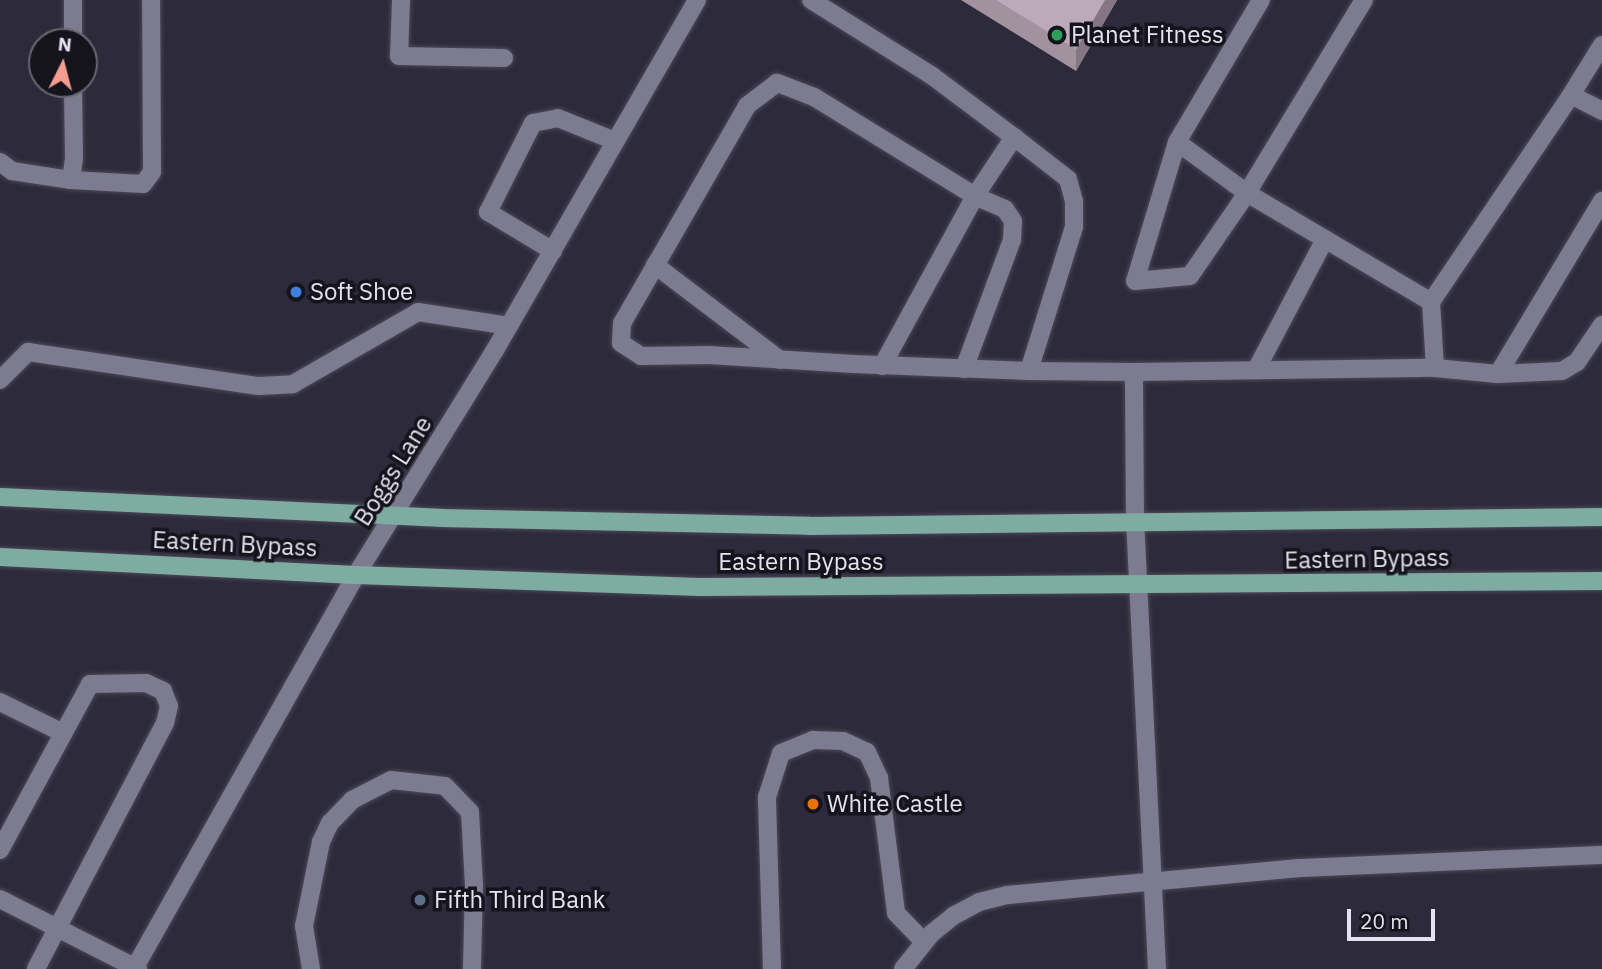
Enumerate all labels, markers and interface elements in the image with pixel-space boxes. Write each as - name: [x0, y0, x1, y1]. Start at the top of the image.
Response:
- place label: Planet Fitness: [1071, 21, 1224, 49]
- marker: Planet Fitness: [1049, 27, 1065, 43]
- north arrow: [28, 28, 98, 98]
- text: N: [57, 31, 73, 57]
- place label: Soft Shoe: [310, 278, 413, 306]
- marker: Soft Shoe: [288, 284, 304, 300]
- street label: Boggs Lane: [348, 411, 438, 531]
- street label: Eastern Bypass: [152, 525, 318, 563]
- street label: Eastern Bypass: [1284, 543, 1450, 575]
- street label: Eastern Bypass: [718, 548, 884, 576]
- place label: White Castle: [827, 790, 963, 818]
- marker: White Castle: [805, 796, 821, 812]
- place label: Fifth Third Bank: [434, 886, 605, 914]
- marker: Fifth Third Bank: [412, 892, 428, 908]
- scale bar: [1350, 895, 1438, 939]
- text: 20 m: [1360, 907, 1409, 935]

